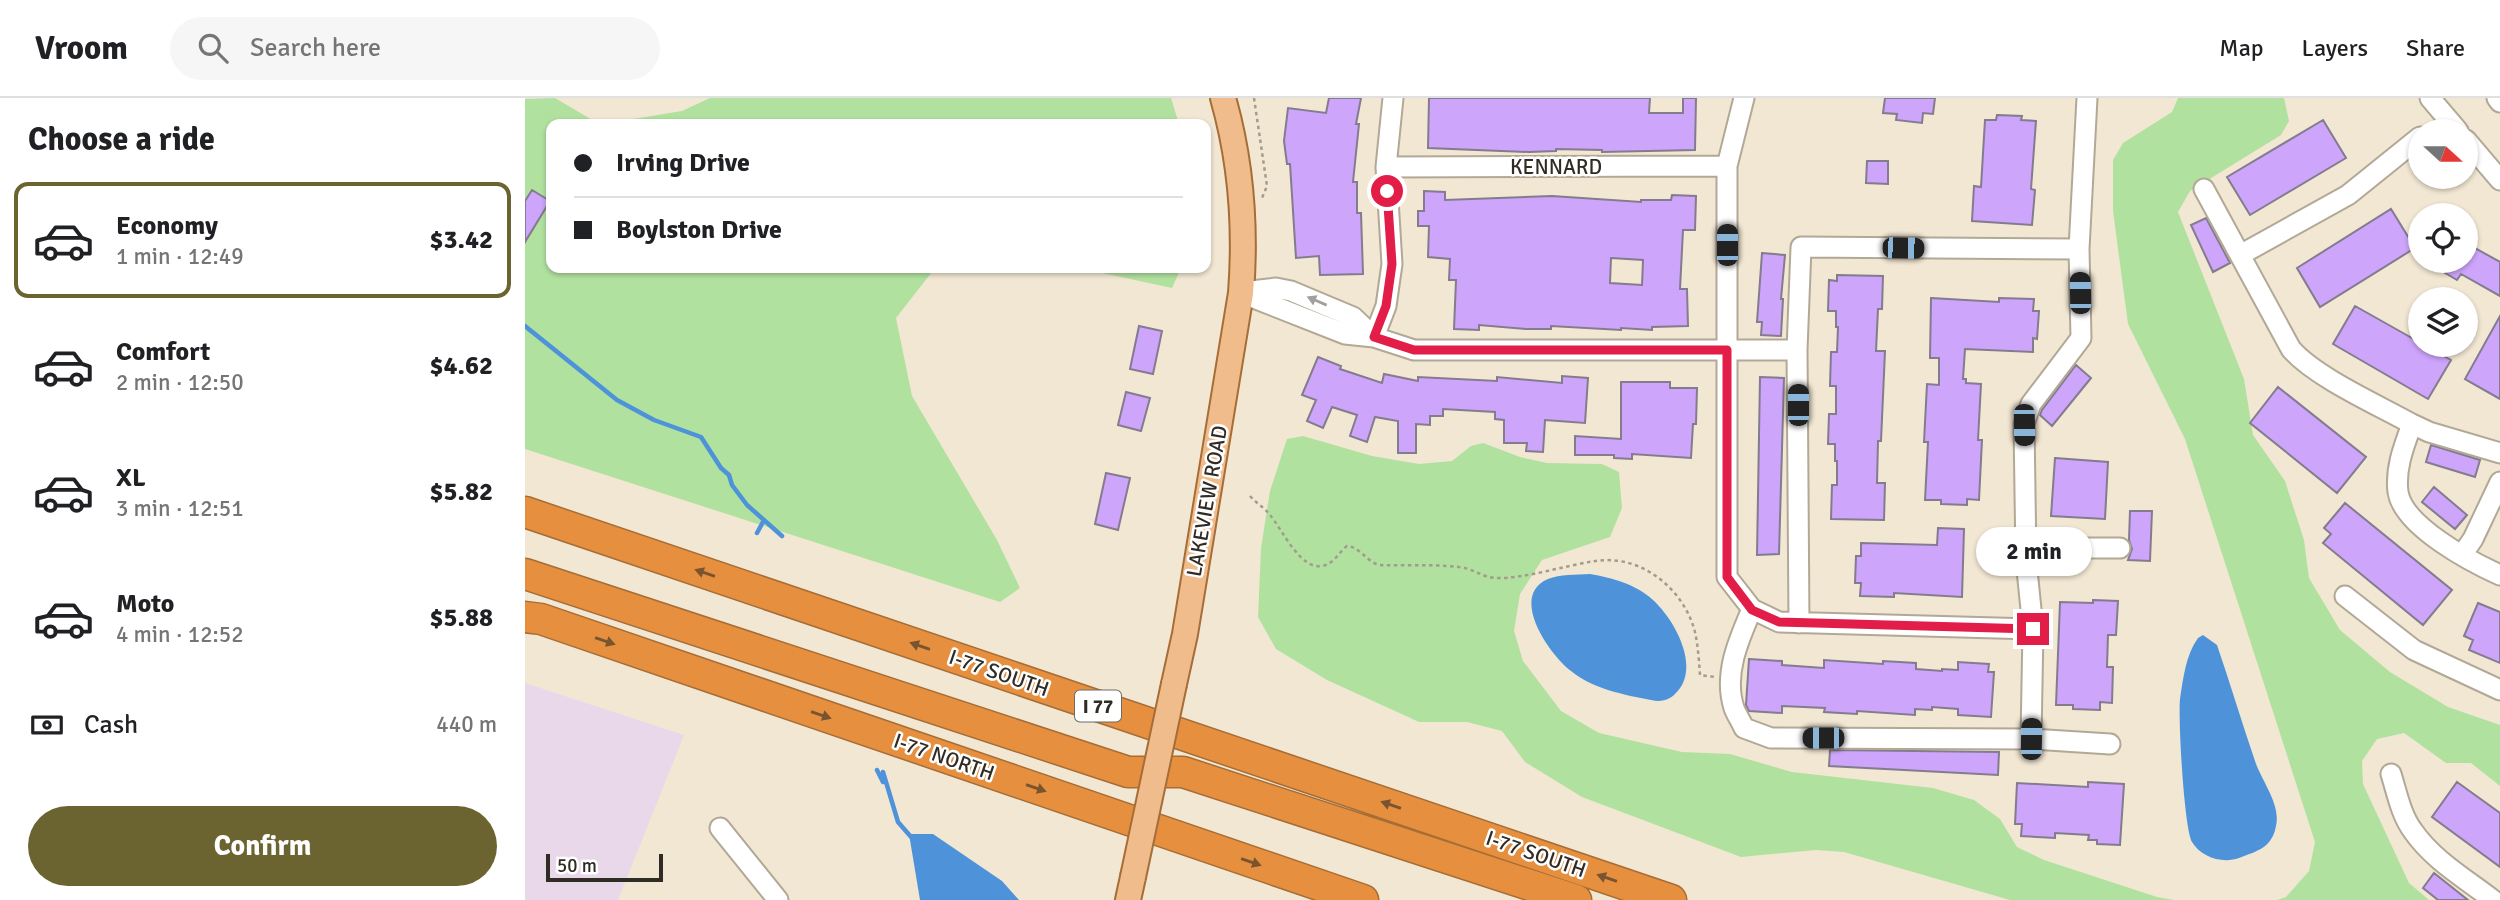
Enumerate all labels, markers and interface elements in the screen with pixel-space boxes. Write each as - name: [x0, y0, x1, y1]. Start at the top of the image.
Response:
- search box: [170, 17, 660, 80]
- text: Vroom: [35, 28, 128, 69]
- icon: search: [194, 29, 232, 67]
- text: Search here: [250, 32, 381, 64]
- text: Map: [2219, 33, 2264, 63]
- text: Layers: [2302, 33, 2368, 63]
- text: Share: [2406, 33, 2465, 63]
- north arrow: [2408, 119, 2478, 189]
- map controls: [2408, 119, 2478, 357]
- text: Choose a ride: [28, 120, 215, 159]
- text: Irving Drive: [616, 147, 750, 179]
- street label: KENNARD: [1510, 154, 1602, 180]
- route start: [1371, 175, 1403, 207]
- button: locate: [2408, 203, 2478, 273]
- icon: car: [32, 209, 95, 272]
- text: Economy: [116, 210, 218, 242]
- text: Boylston Drive: [616, 214, 782, 246]
- text: $3.42: [429, 224, 493, 256]
- car: [1717, 224, 1738, 266]
- car: [1882, 237, 1925, 259]
- text: 1 min · 12:49: [116, 242, 244, 271]
- car: [2070, 272, 2091, 314]
- button: layers: [2408, 287, 2478, 357]
- one-way arrow: [1307, 295, 1328, 306]
- icon: car: [32, 335, 95, 398]
- text: Comfort: [116, 336, 210, 368]
- text: $4.62: [429, 350, 493, 382]
- text: 2 min · 12:50: [116, 368, 244, 397]
- car: [1788, 384, 1809, 426]
- car: [2014, 404, 2035, 446]
- street label: LAKEVIEW ROAD: [1181, 423, 1233, 579]
- icon: car: [32, 461, 95, 524]
- text: XL: [116, 462, 146, 494]
- text: $5.82: [429, 476, 493, 508]
- text: 3 min · 12:51: [116, 494, 244, 523]
- callout: 2 min: [1975, 528, 2091, 576]
- text: 2 min: [2006, 537, 2062, 566]
- one-way arrow: [694, 567, 715, 578]
- icon: car: [32, 587, 95, 650]
- text: Moto: [116, 588, 174, 620]
- text: $5.88: [429, 602, 493, 634]
- route end: [2017, 613, 2049, 645]
- text: 4 min · 12:52: [116, 620, 244, 649]
- one-way arrow: [595, 636, 616, 647]
- one-way arrow: [910, 640, 931, 651]
- street label: I-77 SOUTH: [946, 644, 1052, 702]
- road number: I 77: [1075, 691, 1121, 722]
- icon: cash: [28, 706, 66, 744]
- text: Cash: [84, 709, 138, 741]
- text: 440 m: [436, 710, 497, 739]
- one-way arrow: [810, 710, 831, 721]
- car: [2021, 718, 2042, 760]
- street label: I-77 NORTH: [890, 728, 998, 786]
- car: [1803, 728, 1845, 749]
- one-way arrow: [1025, 783, 1046, 794]
- one-way arrow: [1381, 799, 1402, 810]
- button: Confirm: [28, 806, 497, 886]
- street label: I-77 SOUTH: [1483, 825, 1589, 883]
- scale bar: [546, 851, 663, 883]
- text: 50 m: [557, 854, 597, 878]
- one-way arrow: [1241, 857, 1262, 868]
- one-way arrow: [1596, 872, 1617, 883]

